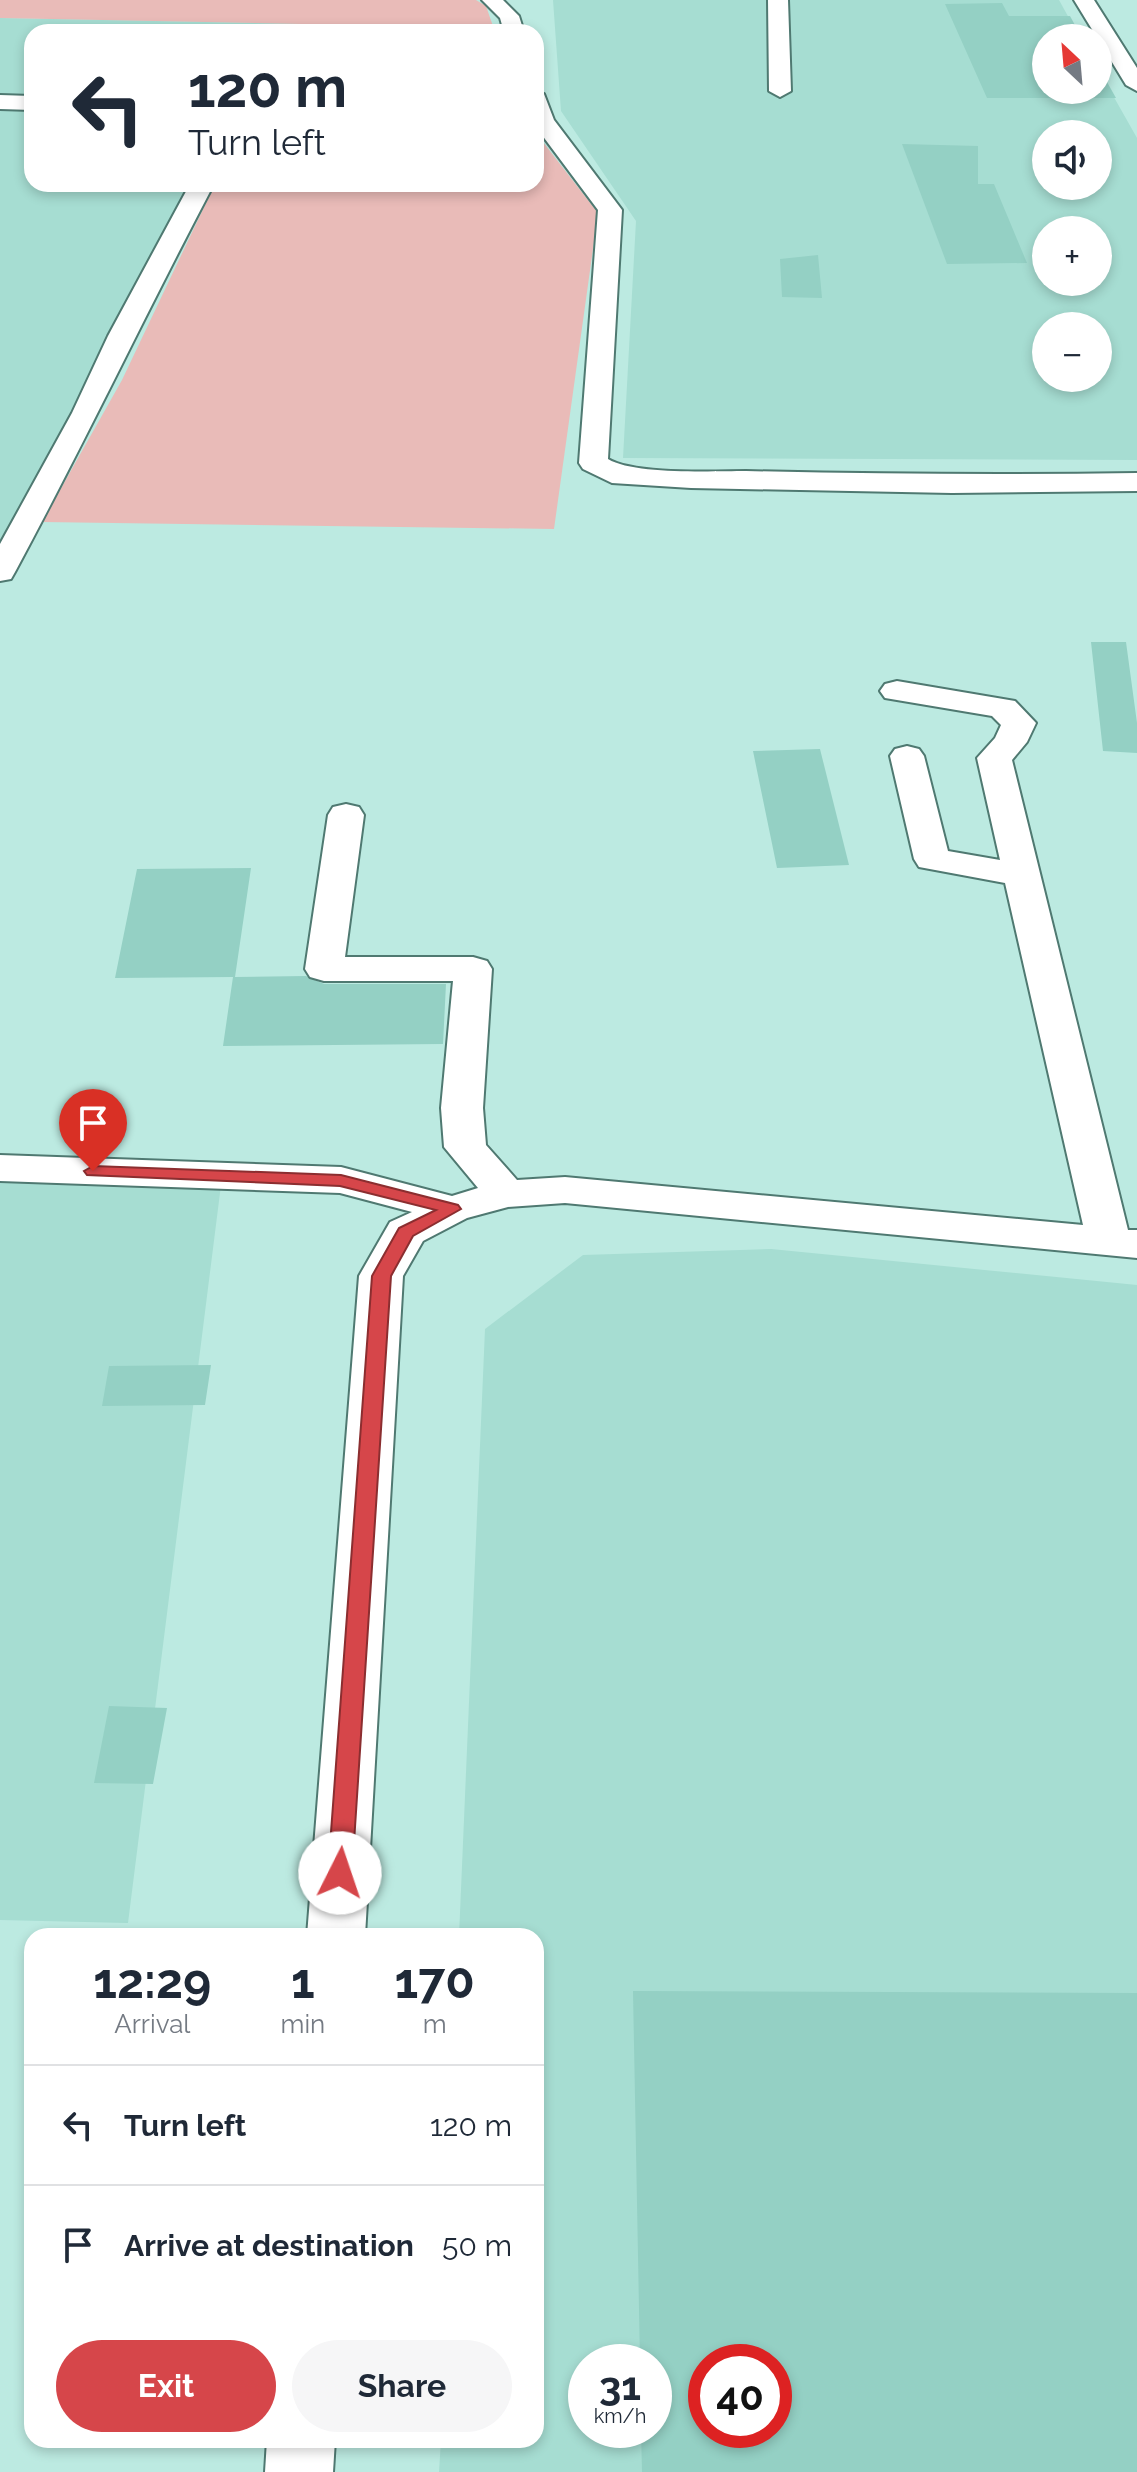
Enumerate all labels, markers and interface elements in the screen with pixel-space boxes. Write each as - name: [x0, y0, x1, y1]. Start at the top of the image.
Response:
- north arrow: [1032, 24, 1112, 104]
- map controls: [1032, 24, 1112, 392]
- text: 120 m: [188, 54, 347, 120]
- icon: left: [56, 56, 160, 160]
- button: sound: [1032, 120, 1112, 200]
- text: Turn left: [188, 121, 326, 163]
- button: +: [1032, 216, 1112, 296]
- button: −: [1032, 312, 1112, 392]
- pin: [59, 1089, 127, 1171]
- icon: arrive: [71, 1101, 115, 1145]
- position arrow: [298, 1831, 382, 1915]
- text: 12:29: [93, 1953, 211, 2009]
- text: 1: [291, 1953, 315, 2009]
- text: 170: [395, 1953, 475, 2009]
- text: Arrival: [114, 2009, 190, 2039]
- text: min: [281, 2009, 325, 2039]
- text: m: [423, 2009, 447, 2039]
- icon: left: [56, 2103, 100, 2147]
- text: Turn left: [124, 2108, 246, 2143]
- text: 120 m: [430, 2108, 512, 2143]
- icon: arrive: [56, 2223, 100, 2267]
- text: Arrive at destination: [124, 2228, 414, 2263]
- text: 50 m: [442, 2228, 512, 2263]
- button: Exit: [56, 2340, 276, 2432]
- button: Share: [292, 2340, 512, 2432]
- speed limit sign: 40: [688, 2344, 792, 2448]
- text: 31: [599, 2362, 641, 2409]
- text: km/h: [594, 2404, 646, 2428]

